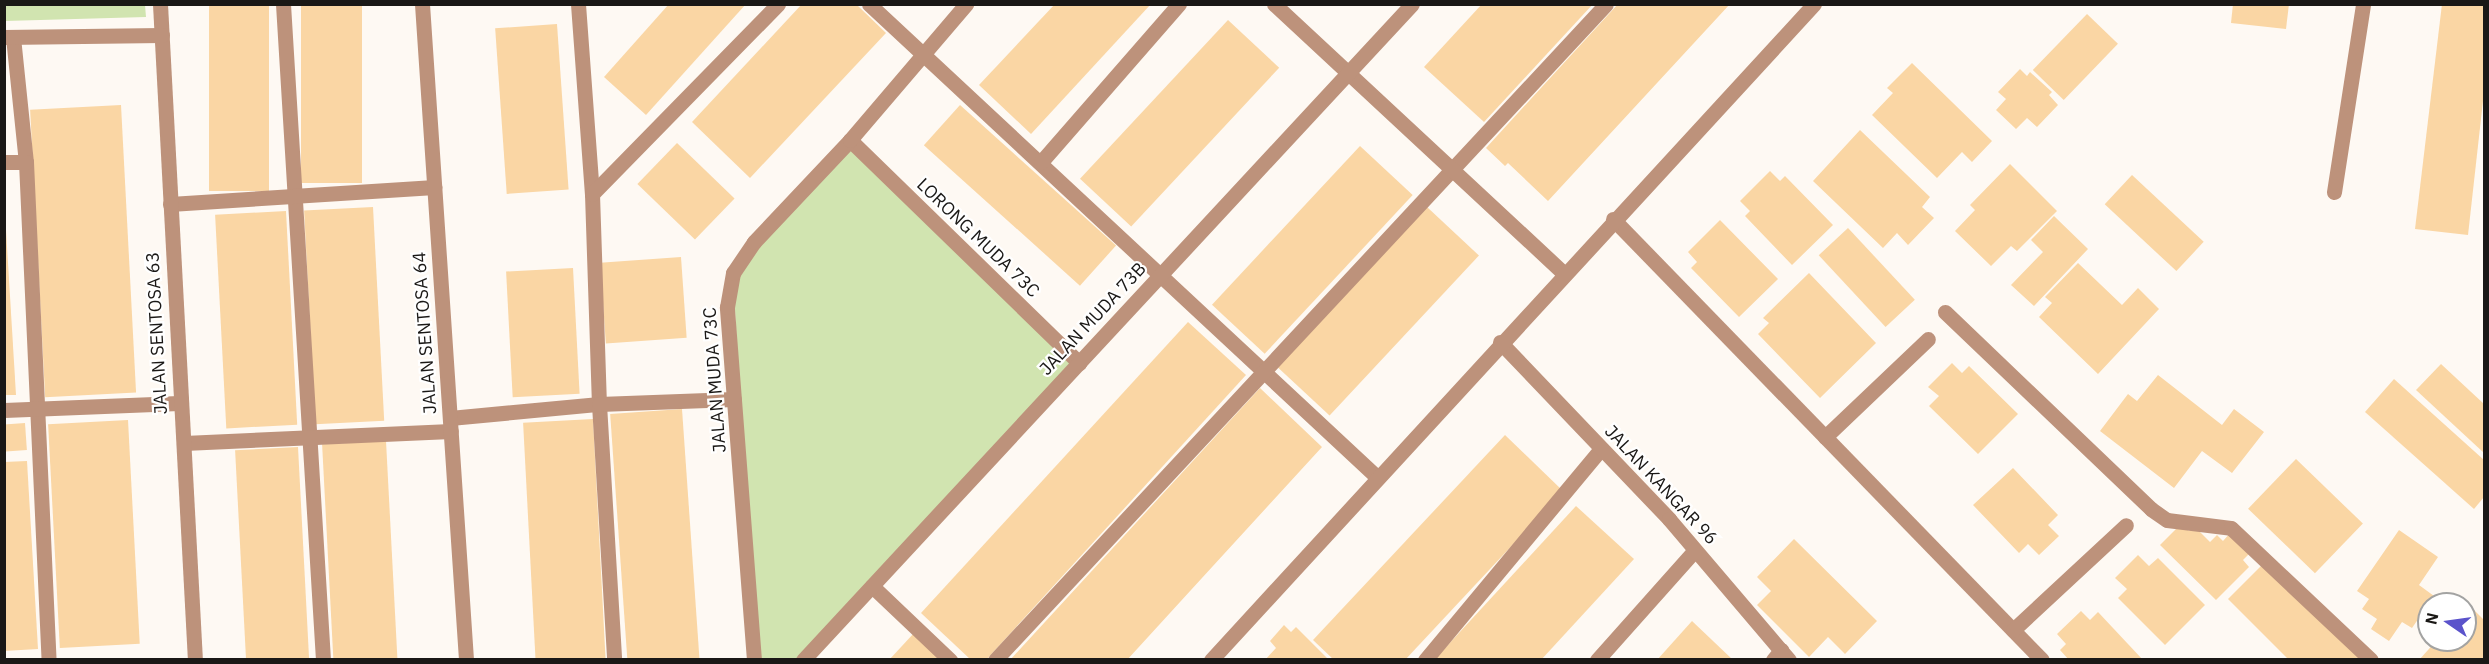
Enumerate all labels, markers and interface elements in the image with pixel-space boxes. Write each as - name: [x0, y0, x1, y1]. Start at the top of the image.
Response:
- street label: LORONG MUDA 73C: [912, 174, 1044, 302]
- street label: JALAN SENTOSA 63: [142, 251, 172, 415]
- street label: JALAN SENTOSA 64: [409, 251, 441, 415]
- street label: JALAN MUDA 73B: [1035, 258, 1151, 380]
- street label: JALAN MUDA 73C: [699, 307, 731, 453]
- street label: JALAN KANGAR 96: [1600, 421, 1722, 549]
- north arrow: [2417, 592, 2477, 652]
- text: N: [2420, 611, 2442, 626]

